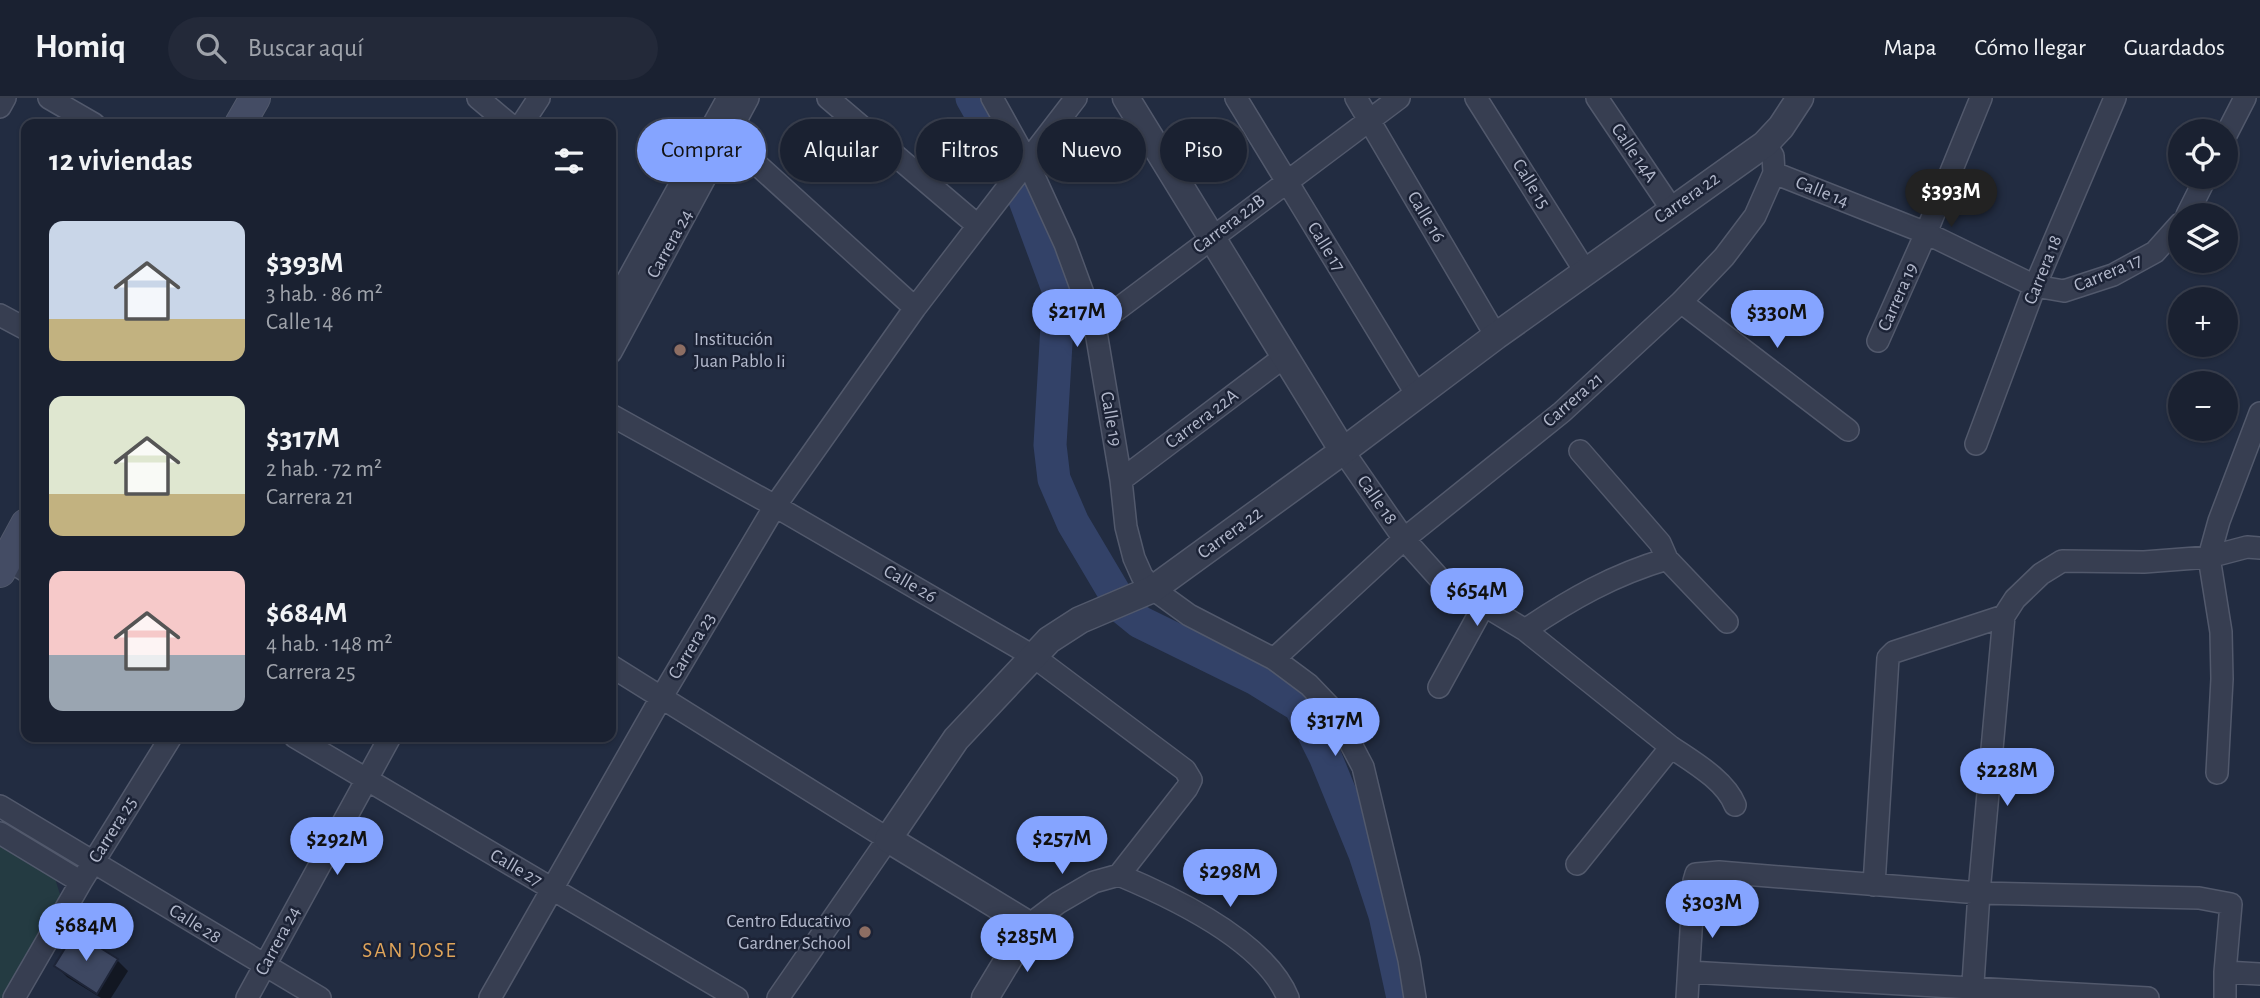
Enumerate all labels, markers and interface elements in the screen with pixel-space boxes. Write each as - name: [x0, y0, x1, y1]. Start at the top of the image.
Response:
- search box: [168, 17, 658, 80]
- icon: search: [192, 29, 230, 67]
- text: Homiq: [35, 31, 126, 64]
- text: Buscar aquí: [248, 35, 364, 61]
- text: Mapa: [1883, 36, 1937, 60]
- text: Cómo llegar: [1975, 36, 2086, 60]
- text: Guardados: [2124, 36, 2225, 60]
- chip: Comprar: [637, 119, 766, 182]
- chip: Alquilar: [780, 119, 902, 182]
- chip: Filtros: [916, 119, 1023, 182]
- chip: Nuevo: [1037, 119, 1146, 182]
- chip: Piso: [1160, 119, 1247, 182]
- map controls: [2168, 119, 2238, 441]
- button: locate: [2168, 119, 2238, 189]
- street label: Calle 14A: [1608, 120, 1661, 186]
- icon: filters: [550, 142, 588, 180]
- text: 12 viviendas: [49, 146, 193, 176]
- street label: Calle 15: [1509, 156, 1554, 212]
- street label: Carrera 22: [1651, 169, 1723, 227]
- pin: $393M: [1902, 170, 2000, 229]
- street label: Calle 14: [1793, 173, 1851, 211]
- text: $393M: [1921, 180, 1981, 203]
- street label: Calle 16: [1404, 188, 1448, 246]
- street label: Carrera 22B: [1189, 191, 1269, 257]
- button: layers: [2168, 203, 2238, 273]
- street label: Carrera 24: [643, 207, 697, 281]
- street label: Calle 17: [1304, 219, 1349, 275]
- street label: Carrera 18: [2021, 233, 2065, 307]
- text: $393M: [266, 248, 344, 278]
- icon: home: [105, 249, 189, 333]
- street label: Carrera 17: [2071, 250, 2145, 296]
- street label: Carrera 19: [1875, 260, 1922, 334]
- text: 3 hab. · 86 m²: [266, 283, 383, 306]
- button: +: [2168, 287, 2238, 357]
- pin: $217M: [1028, 289, 1126, 349]
- pin: $330M: [1728, 290, 1826, 350]
- text: $217M: [1048, 300, 1106, 323]
- text: $330M: [1747, 301, 1807, 324]
- text: Calle 14: [266, 311, 333, 334]
- place label: Institución Juan Pablo Ii: [694, 330, 786, 371]
- marker: Institución Juan Pablo Ii: [672, 342, 688, 358]
- street label: Carrera 21: [1539, 369, 1607, 431]
- button: −: [2168, 371, 2238, 441]
- street label: Carrera 22A: [1162, 386, 1242, 452]
- street label: Calle 19: [1097, 390, 1125, 448]
- text: $317M: [266, 423, 340, 453]
- icon: home: [105, 424, 189, 508]
- text: 2 hab. · 72 m²: [266, 458, 382, 481]
- street label: Calle 18: [1353, 472, 1401, 528]
- text: Carrera 21: [266, 486, 354, 509]
- street label: Carrera 22: [1194, 503, 1266, 563]
- street label: Calle 26: [880, 561, 940, 607]
- pin: $654M: [1428, 568, 1526, 628]
- text: $654M: [1446, 579, 1508, 602]
- text: $684M: [266, 598, 348, 628]
- icon: home: [105, 599, 189, 683]
- street label: Carrera 23: [665, 609, 719, 683]
- text: 4 hab. · 148 m²: [266, 633, 392, 656]
- text: Carrera 25: [266, 661, 356, 684]
- pin: $317M: [1286, 698, 1384, 758]
- text: $317M: [1307, 709, 1363, 732]
- pin: $228M: [1958, 748, 2056, 808]
- text: $228M: [1976, 759, 2038, 782]
- street label: Carrera 25: [85, 794, 141, 866]
- pin: $257M: [1013, 816, 1111, 876]
- pin: $292M: [288, 818, 386, 877]
- text: $257M: [1032, 827, 1092, 850]
- text: $292M: [306, 828, 368, 851]
- street label: Calle 27: [487, 846, 545, 890]
- pin: $298M: [1181, 850, 1279, 909]
- text: $298M: [1199, 860, 1261, 883]
- pin: $303M: [1663, 880, 1761, 940]
- text: $303M: [1682, 891, 1742, 914]
- street label: Calle 28: [166, 901, 224, 947]
- street label: Carrera 24: [252, 903, 304, 979]
- pin: $684M: [37, 904, 135, 963]
- place label: Centro Educativo Gardner School: [726, 912, 851, 953]
- text: $684M: [55, 914, 117, 937]
- pin: $285M: [978, 914, 1076, 974]
- marker: Centro Educativo Gardner School: [857, 924, 873, 940]
- text: $285M: [997, 925, 1057, 948]
- district label: SAN JOSE: [362, 940, 458, 961]

